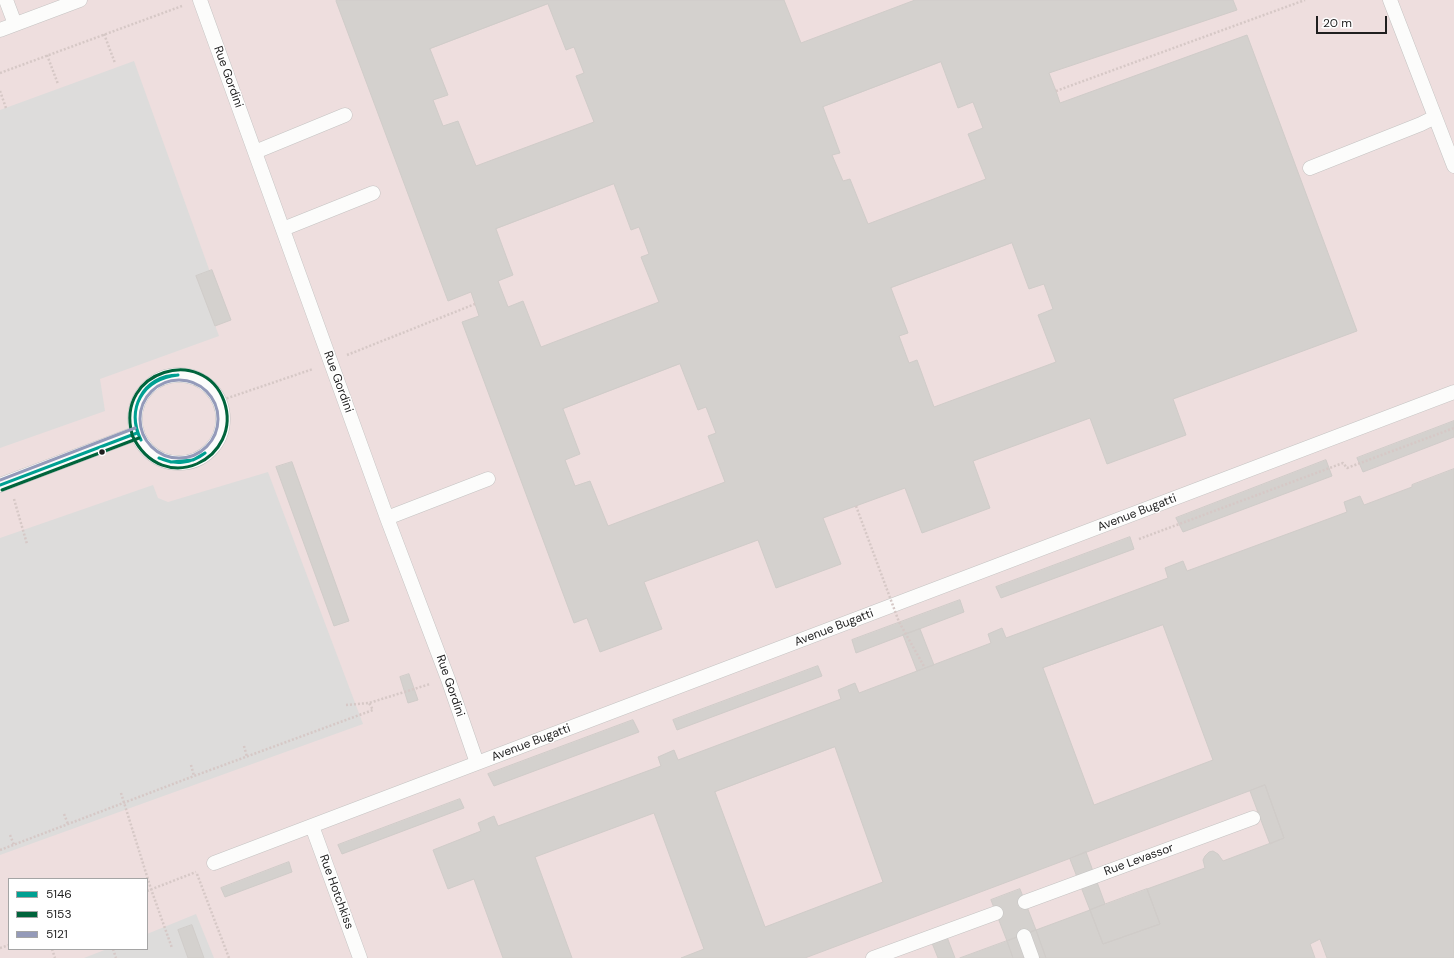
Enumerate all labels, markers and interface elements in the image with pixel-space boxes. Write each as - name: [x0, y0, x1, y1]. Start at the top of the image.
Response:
- scale bar: [1318, 8, 1389, 34]
- text: 20 m: [1323, 15, 1352, 31]
- street label: Rue Gordini: [210, 44, 246, 110]
- street label: Rue Gordini: [320, 349, 356, 415]
- unlabelled marker: [97, 447, 107, 457]
- street label: Avenue Bugatti: [1095, 491, 1179, 535]
- street label: Avenue Bugatti: [792, 606, 876, 650]
- street label: Rue Gordini: [433, 653, 467, 719]
- street label: Avenue Bugatti: [489, 721, 573, 765]
- street label: Rue Levassor: [1102, 841, 1176, 879]
- street label: Rue Hotchkiss: [316, 853, 356, 931]
- legend: [8, 878, 148, 950]
- text: 5146: [46, 886, 72, 902]
- text: 5153: [46, 906, 71, 922]
- text: 5121: [46, 926, 68, 942]

